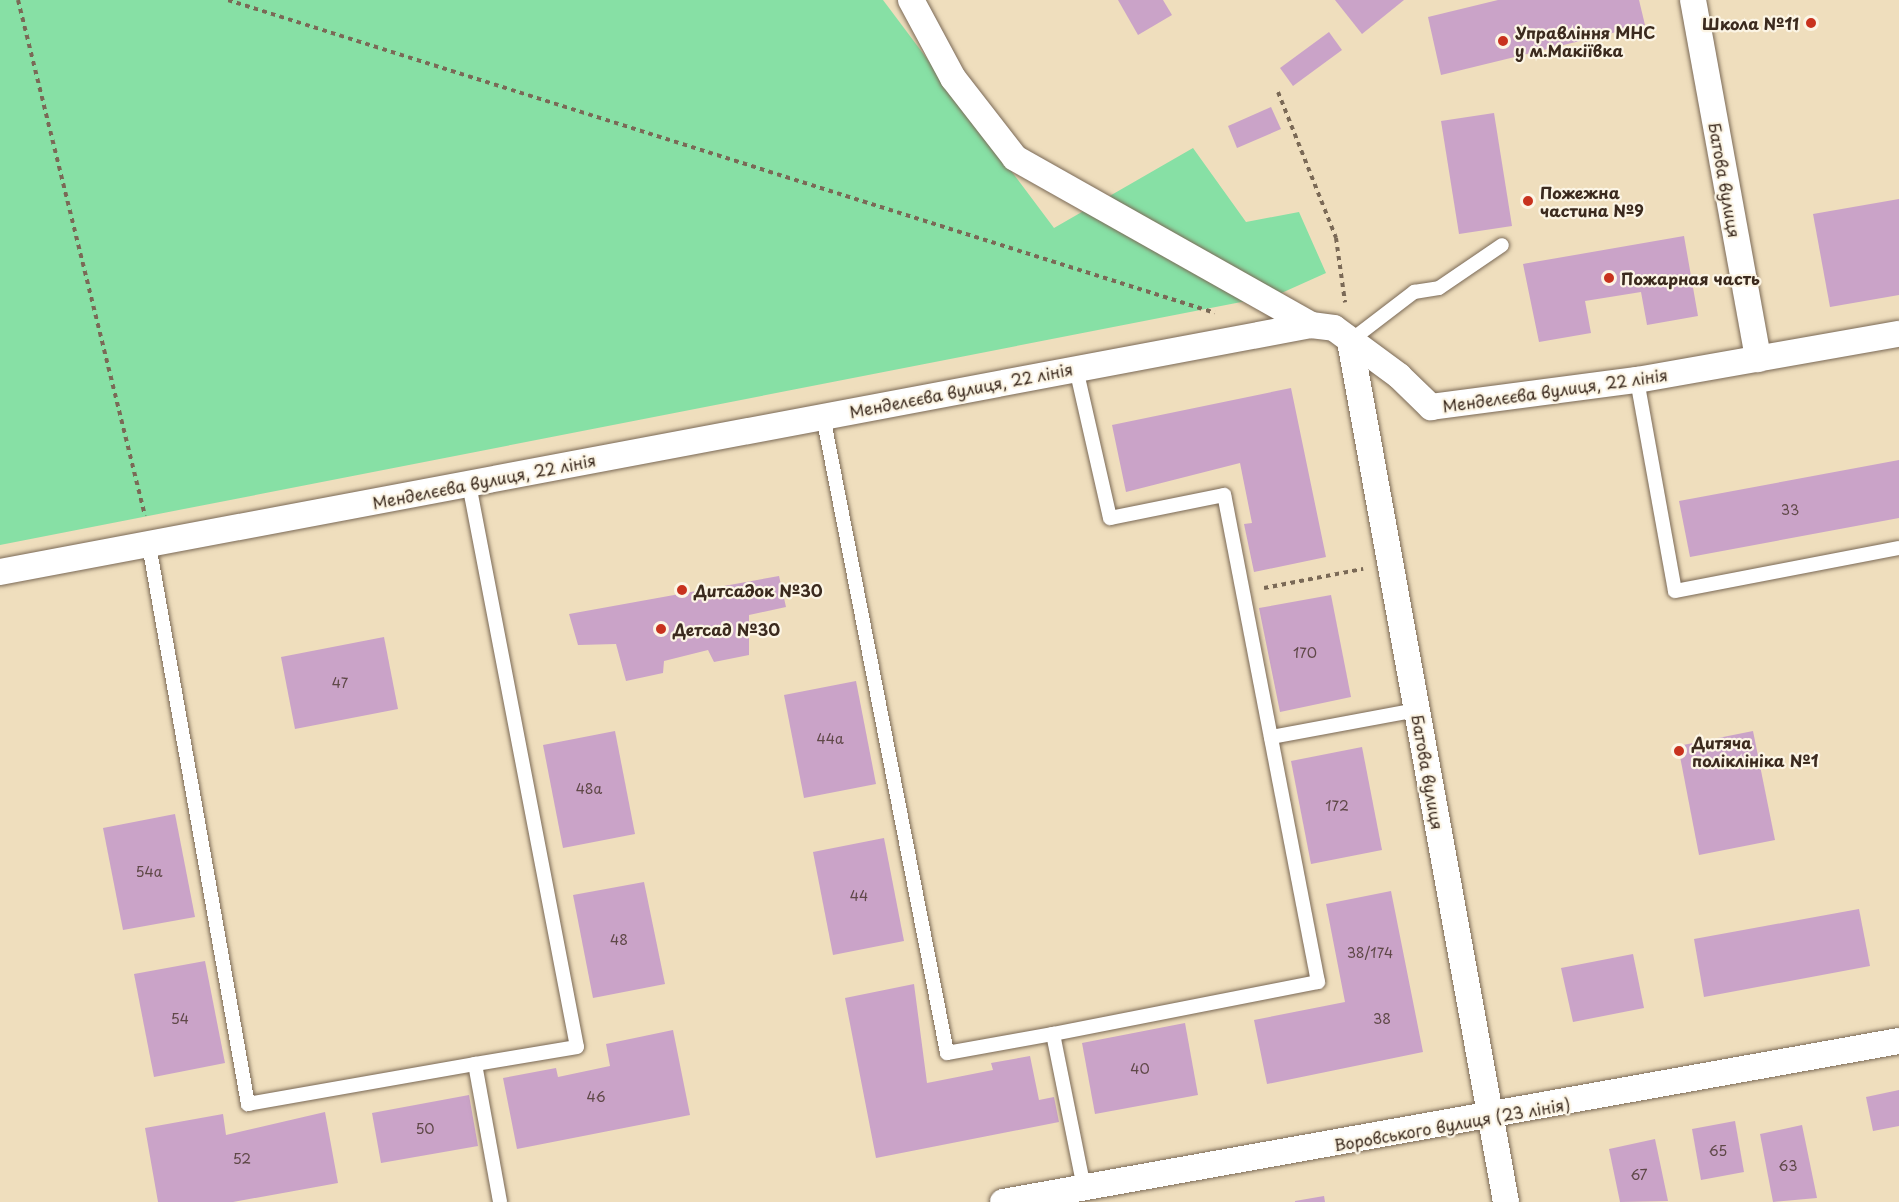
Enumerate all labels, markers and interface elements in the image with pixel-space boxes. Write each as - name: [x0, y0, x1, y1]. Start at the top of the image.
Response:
- place label: Школа №11: [1701, 13, 1799, 33]
- marker: Школа №11: [1804, 16, 1818, 30]
- place label: Управління МНС у м.Макіївка: [1515, 22, 1655, 60]
- marker: Управління МНС у м.Макіївка: [1496, 34, 1510, 48]
- street label: Батова вулиця: [1705, 121, 1745, 239]
- place label: Пожежна частина №9: [1540, 182, 1645, 220]
- marker: Пожежна частина №9: [1521, 194, 1535, 208]
- place label: Пожарная часть: [1621, 268, 1760, 288]
- marker: Пожарная часть: [1602, 271, 1616, 285]
- street label: Менделєєва вулиця, 22 лінія: [847, 359, 1075, 421]
- street label: Менделєєва вулиця, 22 лінія: [1440, 365, 1670, 415]
- street label: Менделєєва вулиця, 22 лінія: [370, 450, 598, 512]
- house number: 33: [1781, 502, 1799, 518]
- place label: Дитсадок №30: [694, 580, 822, 600]
- marker: Дитсадок №30: [675, 583, 689, 597]
- place label: Детсад №30: [673, 619, 780, 639]
- marker: Детсад №30: [654, 622, 668, 636]
- house number: 170: [1293, 645, 1317, 661]
- house number: 47: [332, 675, 348, 691]
- street label: Батова вулиця: [1408, 713, 1448, 831]
- house number: 44а: [816, 731, 844, 747]
- place label: Дитяча поліклініка №1: [1692, 732, 1819, 770]
- marker: Дитяча поліклініка №1: [1670, 742, 1688, 760]
- house number: 48а: [576, 781, 602, 797]
- house number: 172: [1325, 798, 1349, 814]
- house number: 54а: [136, 864, 162, 880]
- house number: 44: [850, 888, 868, 904]
- house number: 48: [610, 932, 628, 948]
- house number: 38/174: [1347, 945, 1393, 961]
- house number: 54: [171, 1011, 189, 1027]
- house number: 38: [1373, 1011, 1391, 1027]
- house number: 40: [1130, 1061, 1150, 1077]
- house number: 46: [586, 1089, 606, 1105]
- street label: Воровського вулиця (23 лiнiя): [1332, 1094, 1572, 1154]
- house number: 50: [415, 1121, 435, 1137]
- house number: 65: [1709, 1143, 1727, 1159]
- house number: 52: [233, 1151, 251, 1167]
- house number: 63: [1779, 1158, 1797, 1174]
- house number: 67: [1630, 1167, 1648, 1183]

